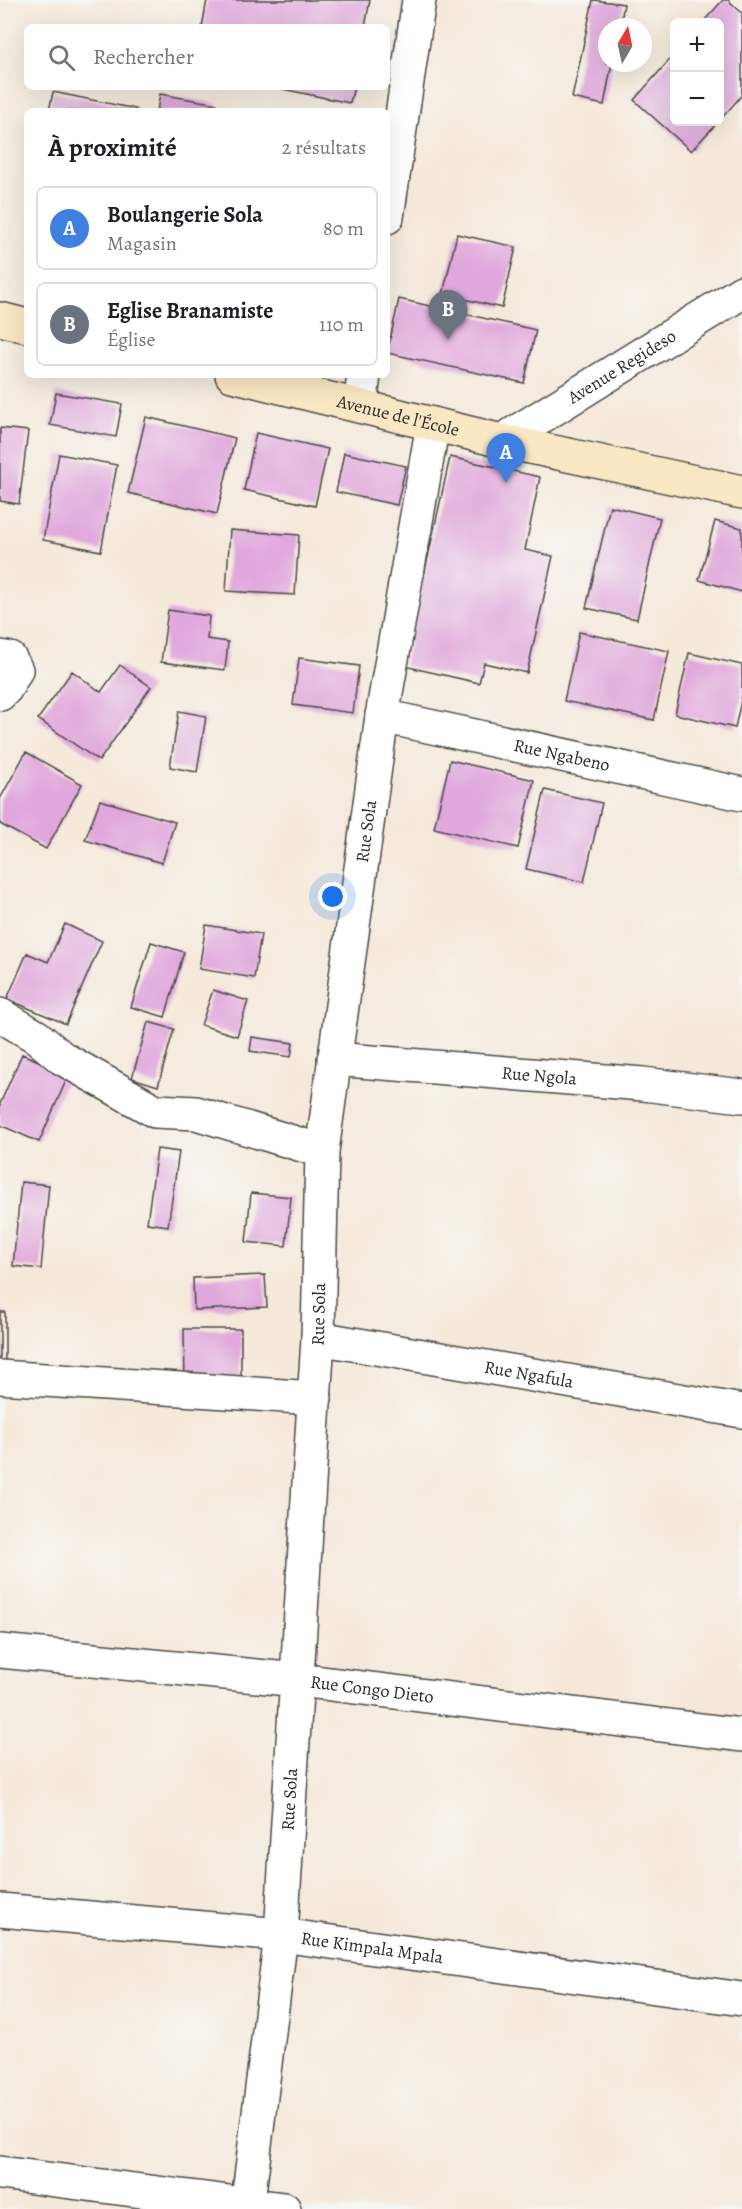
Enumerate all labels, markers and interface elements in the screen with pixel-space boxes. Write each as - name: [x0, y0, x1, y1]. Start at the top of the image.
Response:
- north arrow: [598, 18, 652, 72]
- map controls: [670, 18, 724, 126]
- button: +: [670, 18, 724, 72]
- search box: [24, 24, 390, 90]
- icon: search: [45, 41, 78, 74]
- text: Rechercher: [93, 42, 194, 72]
- button: −: [670, 72, 724, 126]
- text: À proximité: [48, 130, 177, 165]
- text: 2 résultats: [282, 134, 366, 161]
- text: Boulangerie Sola: [107, 200, 263, 230]
- text: A: [63, 215, 76, 242]
- text: 80 m: [323, 215, 364, 242]
- text: Magasin: [107, 230, 177, 257]
- pin: B: [428, 290, 468, 340]
- text: Eglise Branamiste: [107, 296, 273, 326]
- text: B: [63, 311, 76, 338]
- text: 110 m: [319, 311, 364, 338]
- street label: Avenue Regideso: [562, 324, 681, 410]
- text: Église: [107, 326, 156, 353]
- street label: Avenue de l'École: [333, 389, 462, 442]
- pin: A: [486, 434, 526, 483]
- street label: Rue Ngabeno: [512, 733, 612, 777]
- street label: Rue Sola: [350, 798, 382, 864]
- your location: [318, 882, 347, 911]
- street label: Rue Ngola: [501, 1061, 578, 1091]
- street label: Rue Sola: [306, 1282, 331, 1346]
- street label: Rue Ngafula: [482, 1355, 576, 1394]
- street label: Rue Congo Dieto: [309, 1670, 435, 1709]
- street label: Rue Sola: [275, 1767, 303, 1831]
- street label: Rue Kimpala Mpala: [299, 1926, 445, 1969]

